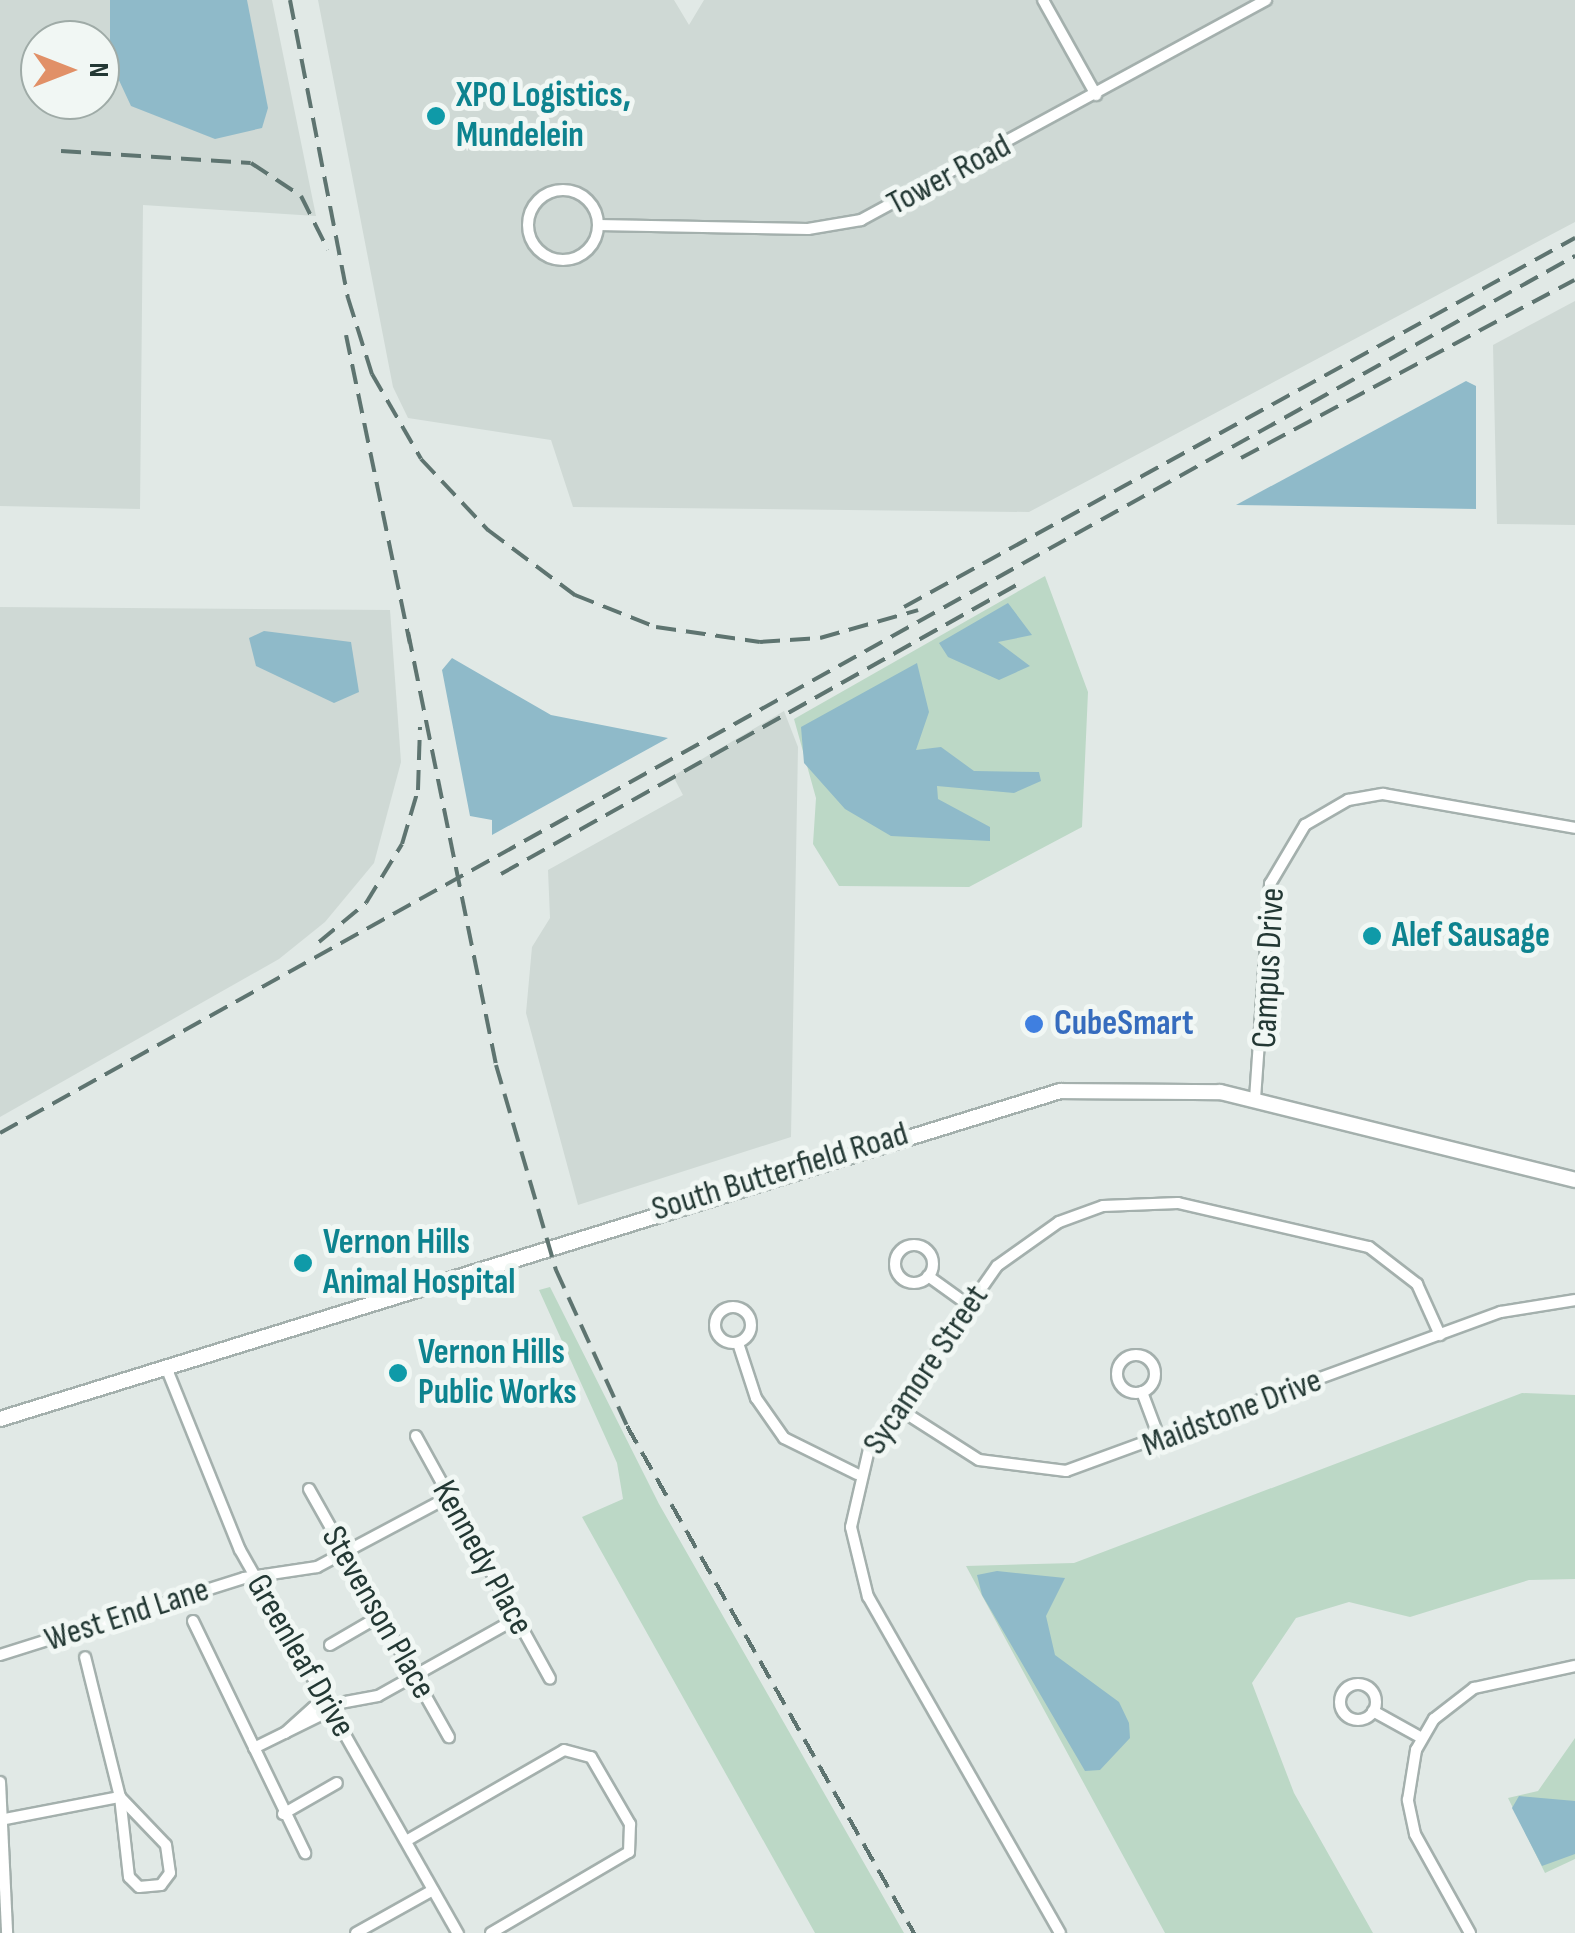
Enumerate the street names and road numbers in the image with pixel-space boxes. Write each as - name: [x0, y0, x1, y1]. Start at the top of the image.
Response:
- street label: Tower Road: [880, 125, 1018, 225]
- street label: Campus Drive: [1244, 887, 1294, 1049]
- street label: South Butterfield Road: [647, 1113, 913, 1231]
- street label: Sycamore Street: [854, 1277, 998, 1463]
- street label: Maidstone Drive: [1136, 1360, 1328, 1466]
- street label: Kennedy Place: [423, 1474, 541, 1642]
- street label: Stevenson Place: [312, 1519, 444, 1707]
- street label: Greenleaf Drive: [237, 1567, 363, 1745]
- street label: West End Lane: [40, 1569, 214, 1661]

